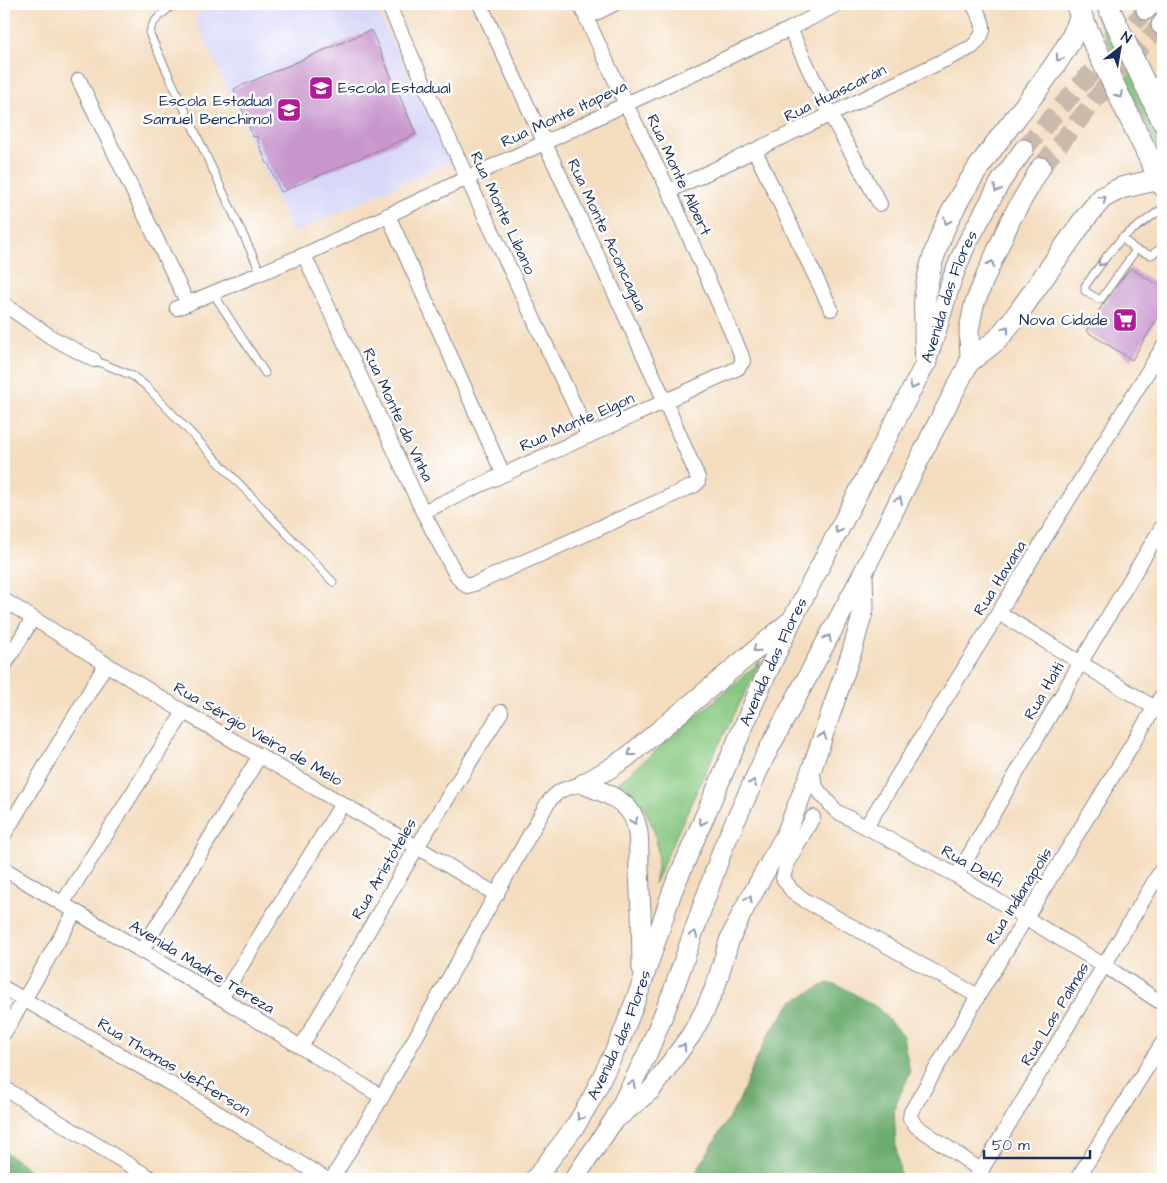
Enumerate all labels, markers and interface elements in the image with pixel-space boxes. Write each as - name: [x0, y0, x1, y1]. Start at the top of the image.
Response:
- north arrow: [1094, 22, 1144, 72]
- text: N: [1117, 27, 1135, 49]
- one-way arrow: [1056, 53, 1065, 62]
- street label: Rua Huascarán: [780, 59, 890, 127]
- school or university icon: Escola Estadual: [308, 75, 334, 101]
- street label: Rua Monte Itapeva: [497, 75, 631, 153]
- place label: Escola Estadual: [338, 77, 451, 99]
- place label: Escola Estadual Samuel Benchimol: [143, 90, 272, 130]
- one-way arrow: [1113, 90, 1123, 99]
- school or university icon: Escola Estadual Samuel Benchimol: [276, 97, 302, 123]
- street label: Rua Monte Albert: [641, 111, 717, 240]
- street label: Rua Monte Libano: [465, 148, 541, 278]
- street label: Rua Monte Aconcagua: [561, 155, 652, 315]
- one-way arrow: [993, 183, 1003, 192]
- one-way arrow: [1097, 196, 1107, 205]
- one-way arrow: [943, 216, 953, 225]
- street label: Avenida das Flores: [916, 226, 983, 366]
- one-way arrow: [1098, 257, 1107, 267]
- one-way arrow: [985, 260, 995, 269]
- supermarket icon: Nova Cidade: [1112, 307, 1138, 333]
- place label: Nova Cidade: [1019, 309, 1108, 331]
- one-way arrow: [1000, 325, 1009, 335]
- street label: Rua Monte da Vinha: [357, 345, 439, 485]
- one-way arrow: [909, 381, 919, 390]
- street label: Rua Monte Elgon: [516, 387, 638, 458]
- one-way arrow: [893, 496, 904, 505]
- one-way arrow: [834, 525, 844, 534]
- street label: Rua Havana: [968, 536, 1032, 620]
- street label: Avenida das Flores: [734, 594, 813, 729]
- one-way arrow: [822, 635, 832, 644]
- one-way arrow: [753, 644, 762, 652]
- street label: Rua Haiti: [1019, 658, 1070, 724]
- street label: Rua Sérgio Vieira de Melo: [169, 677, 346, 792]
- one-way arrow: [818, 732, 828, 741]
- one-way arrow: [628, 748, 637, 756]
- one-way arrow: [747, 779, 758, 788]
- street label: Rua Aristóteles: [346, 814, 422, 924]
- one-way arrow: [628, 817, 638, 825]
- one-way arrow: [698, 817, 709, 826]
- street label: Rua Delfi: [937, 840, 1007, 893]
- street label: Rua Indianápolis: [980, 843, 1058, 949]
- one-way arrow: [743, 896, 753, 905]
- street label: Avenida Madre Tereza: [125, 915, 279, 1019]
- one-way arrow: [688, 930, 698, 938]
- street label: Rua Las Palmas: [1015, 958, 1095, 1070]
- street label: Avenida das Flores: [582, 967, 656, 1104]
- street label: Rua Thomas Jefferson: [93, 1013, 255, 1121]
- one-way arrow: [677, 1043, 686, 1053]
- one-way arrow: [626, 1080, 636, 1089]
- one-way arrow: [577, 1112, 587, 1121]
- scale bar: [984, 1128, 1091, 1160]
- text: 50 m: [992, 1135, 1030, 1156]

